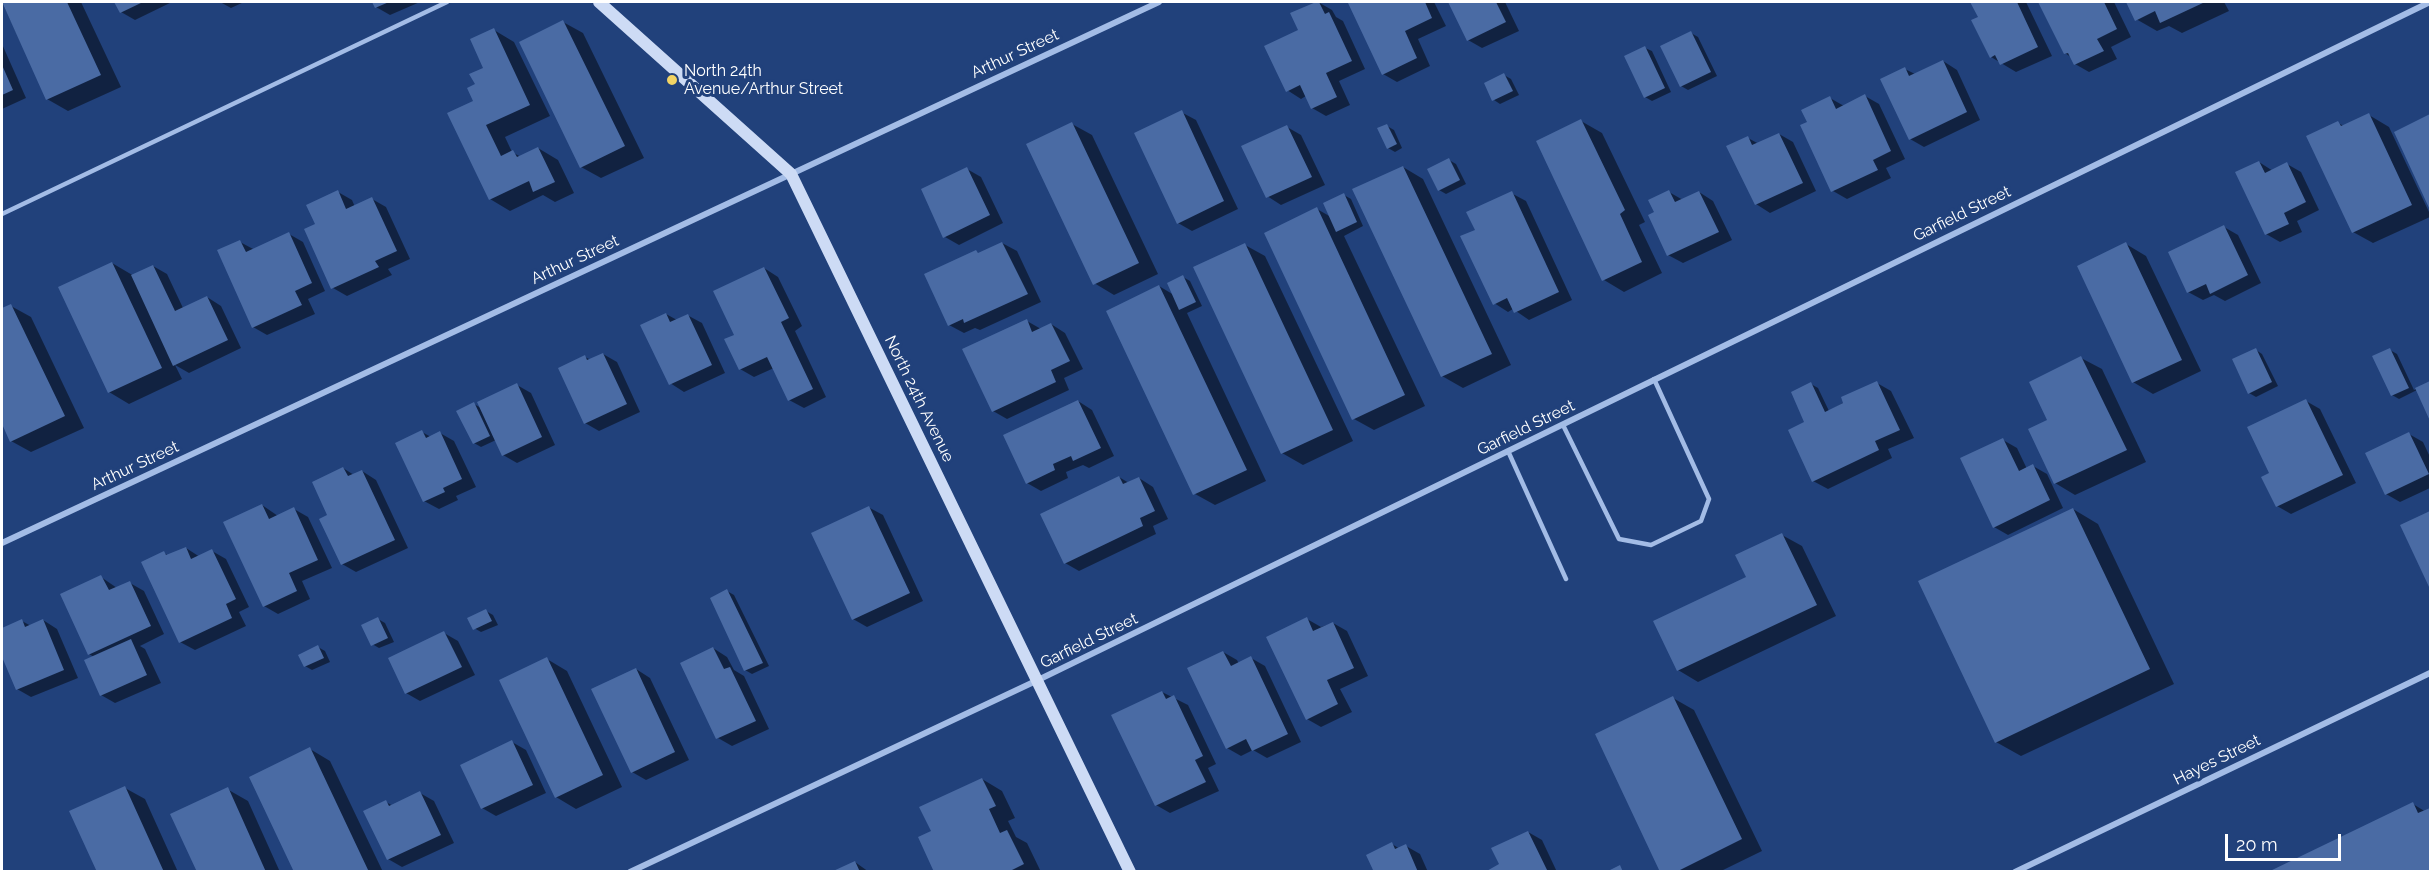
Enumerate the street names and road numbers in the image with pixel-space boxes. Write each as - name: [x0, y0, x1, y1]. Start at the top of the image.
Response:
- street label: Arthur Street: [968, 25, 1062, 83]
- street label: Garfield Street: [1910, 182, 2014, 246]
- street label: Arthur Street: [528, 231, 622, 289]
- street label: North 24th Avenue: [880, 333, 958, 465]
- street label: Garfield Street: [1474, 396, 1578, 460]
- street label: Arthur Street: [88, 437, 182, 495]
- street label: Garfield Street: [1037, 609, 1141, 673]
- street label: Hayes Street: [2170, 731, 2264, 789]

